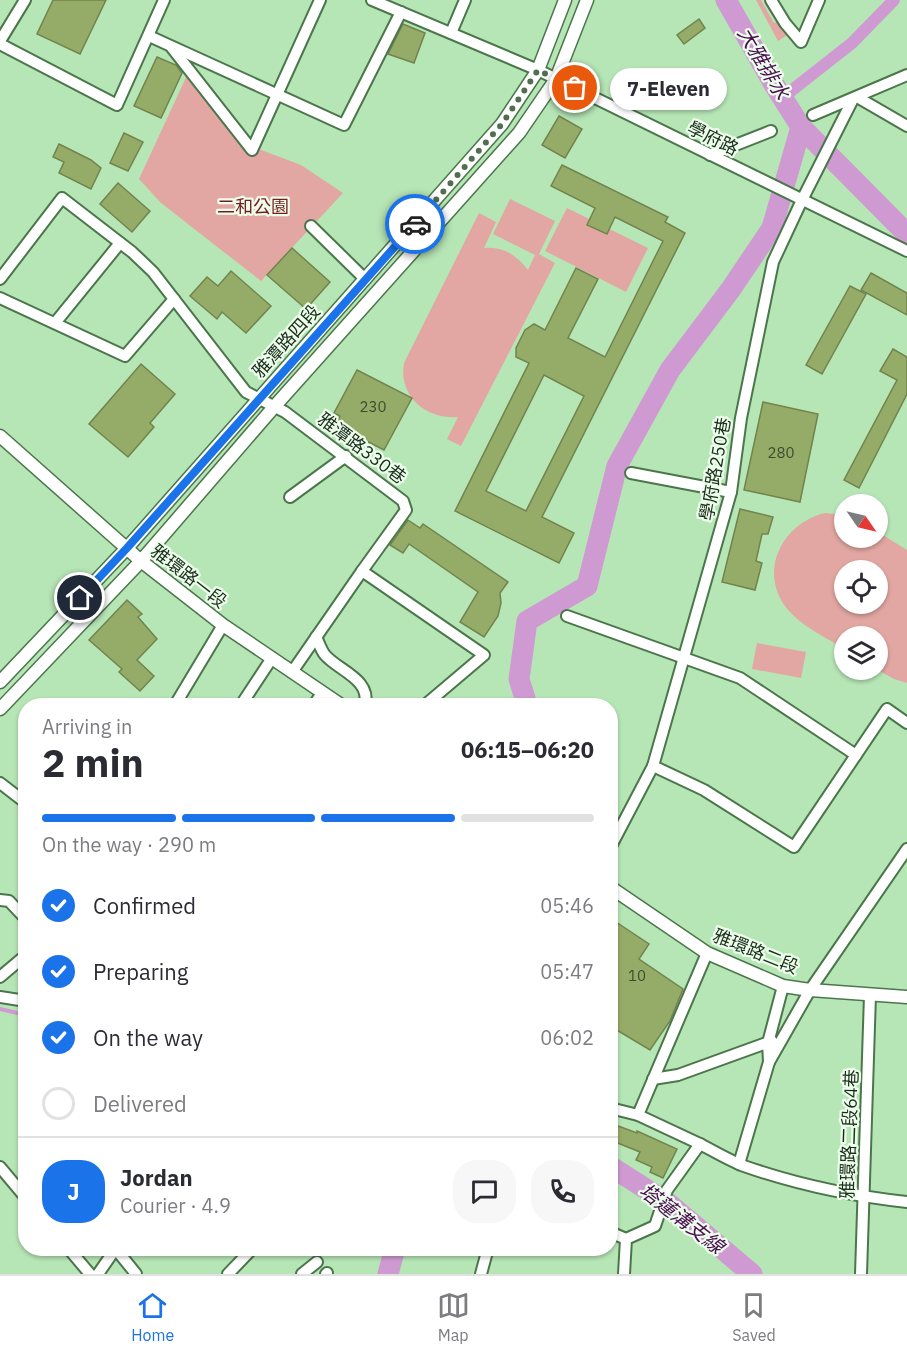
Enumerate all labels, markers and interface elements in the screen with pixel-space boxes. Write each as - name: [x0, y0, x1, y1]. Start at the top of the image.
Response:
- water label: 大雅排水: [732, 22, 797, 105]
- pin: [549, 62, 600, 113]
- callout: 7-Eleven: [611, 67, 728, 109]
- icon: bag: [558, 71, 591, 104]
- text: 7-Eleven: [627, 75, 710, 102]
- street label: 學府路: [684, 116, 742, 160]
- courier: [385, 194, 445, 254]
- park label: 二和公園: [217, 195, 289, 218]
- icon: car: [399, 208, 432, 241]
- street label: 雅潭路四段: [247, 300, 325, 382]
- house number: 230: [359, 397, 387, 416]
- street label: 雅潭路330巷: [313, 407, 411, 489]
- street label: 學府路250巷: [695, 416, 735, 522]
- house number: 280: [767, 443, 795, 462]
- north arrow: [834, 494, 888, 548]
- map controls: [834, 494, 888, 680]
- street label: 雅環路一段: [146, 539, 232, 613]
- button: locate: [834, 560, 888, 614]
- pin: [54, 572, 105, 623]
- icon: home: [63, 581, 96, 614]
- button: layers: [834, 626, 888, 680]
- text: Arriving in: [42, 713, 132, 740]
- text: 06:15–06:20: [461, 735, 594, 764]
- text: 2 min: [42, 737, 144, 788]
- text: On the way · 290 m: [42, 831, 216, 858]
- icon: check: [42, 889, 75, 922]
- text: Confirmed: [93, 891, 196, 920]
- text: 05:46: [540, 892, 594, 919]
- street label: 雅環路二段: [710, 923, 802, 979]
- icon: check: [42, 955, 75, 988]
- text: Preparing: [93, 957, 188, 986]
- text: 05:47: [540, 958, 594, 985]
- house number: 10: [628, 966, 646, 985]
- icon: check: [42, 1021, 75, 1054]
- text: On the way: [93, 1023, 203, 1052]
- text: 06:02: [540, 1024, 594, 1051]
- street label: 雅環路二段64巷: [835, 1069, 863, 1199]
- text: Delivered: [93, 1089, 187, 1118]
- button: chat: [453, 1160, 516, 1223]
- button: phone: [531, 1160, 594, 1223]
- text: Jordan: [120, 1163, 193, 1192]
- text: J: [67, 1177, 80, 1206]
- water label: 塔蓮溝支線: [634, 1177, 731, 1261]
- text: Courier · 4.9: [120, 1192, 231, 1219]
- tab: Home: [131, 1289, 174, 1345]
- tab: Map: [437, 1289, 470, 1345]
- tab: Saved: [732, 1289, 776, 1345]

